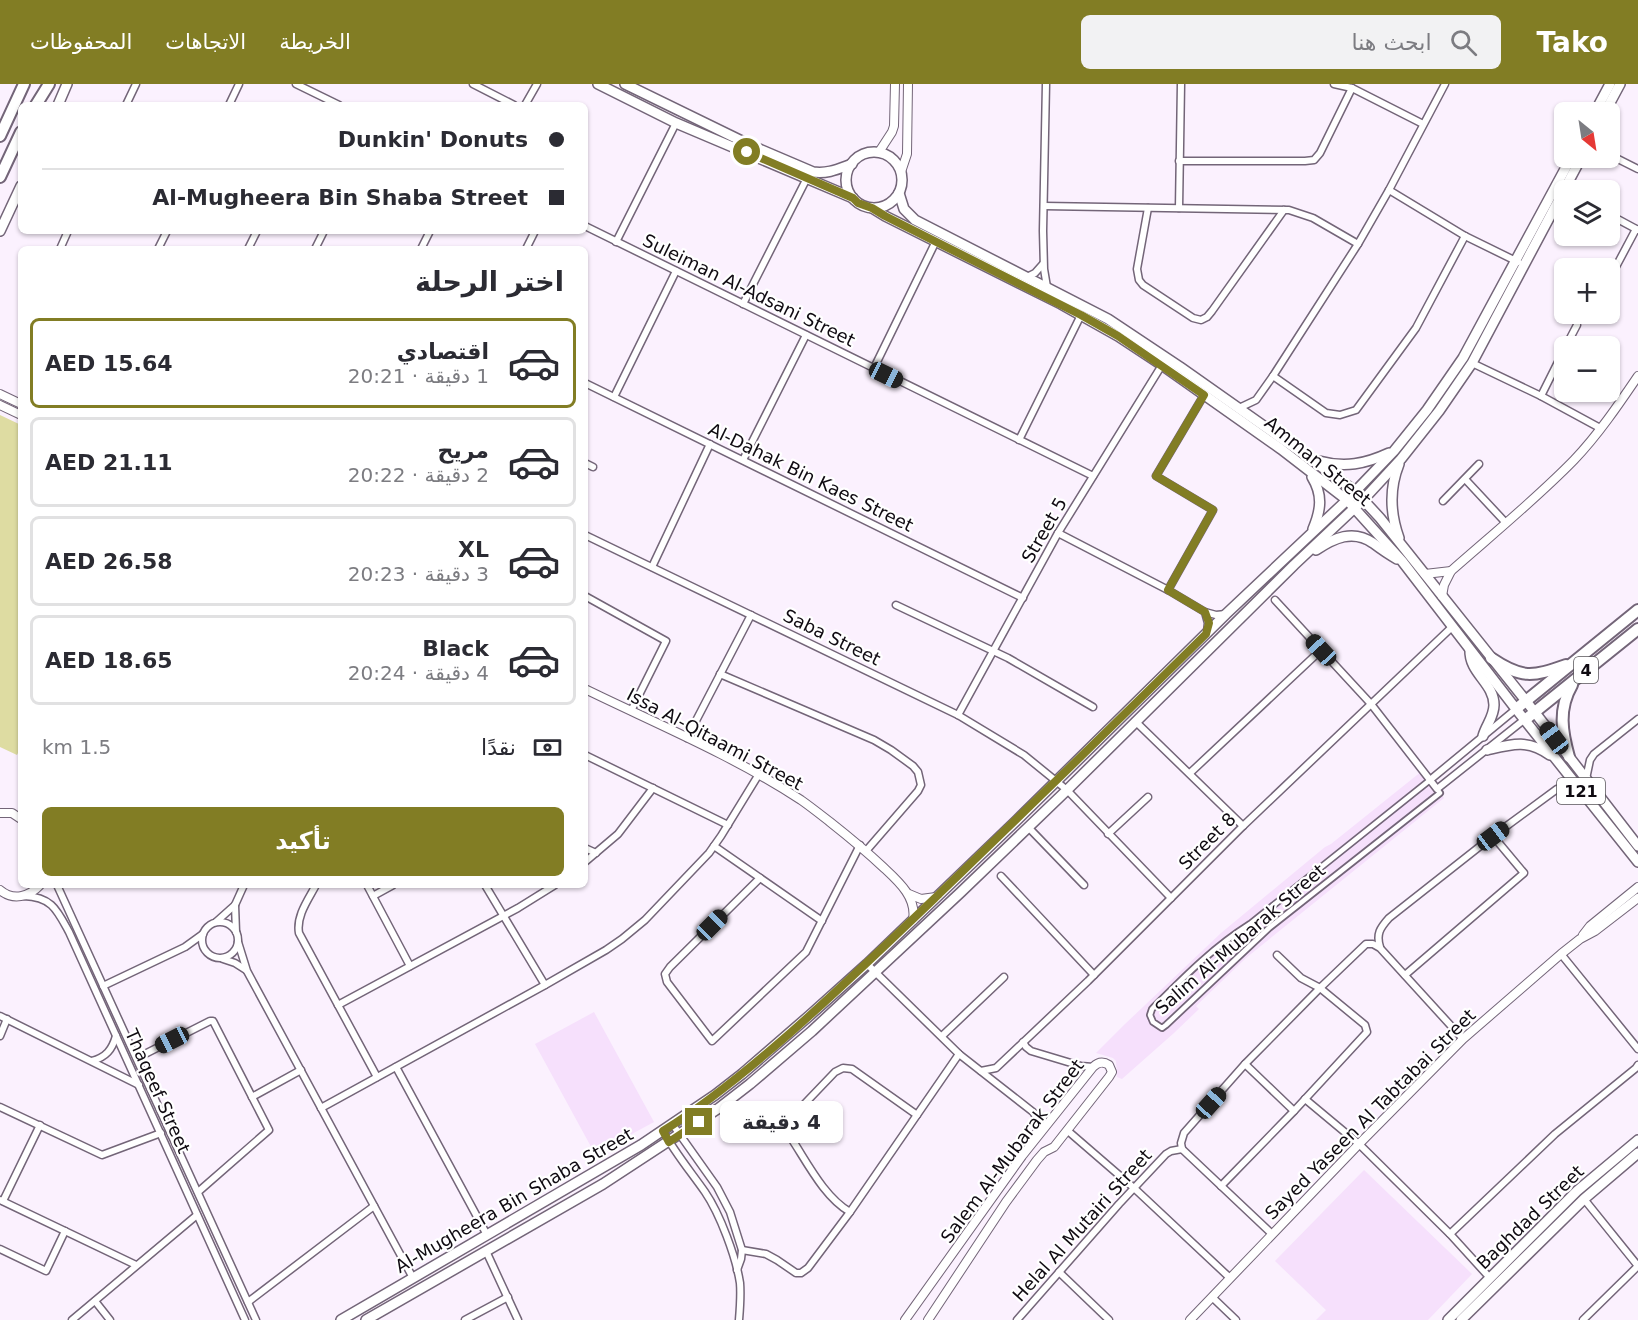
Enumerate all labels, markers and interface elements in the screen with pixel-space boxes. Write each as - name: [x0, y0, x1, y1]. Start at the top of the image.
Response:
- search box: [1081, 15, 1501, 69]
- icon: search: [1447, 26, 1480, 59]
- text: Tako: [1537, 26, 1608, 59]
- text: المحفوظات: [30, 30, 132, 54]
- text: الاتجاهات: [165, 30, 246, 54]
- text: الخريطة: [279, 30, 351, 54]
- text: ابحث هنا: [1352, 30, 1432, 55]
- north arrow: [1554, 102, 1620, 168]
- map controls: [1554, 102, 1620, 402]
- text: Dunkin' Donuts: [338, 127, 528, 152]
- route start: [733, 138, 760, 165]
- button: layers: [1554, 180, 1620, 246]
- text: Al-Mugheera Bin Shaba Street: [152, 185, 528, 210]
- street label: Suleiman Al-Adsani Street: [639, 229, 859, 351]
- button: +: [1554, 258, 1620, 324]
- text: اختر الرحلة: [415, 266, 564, 297]
- icon: car: [507, 336, 561, 390]
- button: −: [1554, 336, 1620, 402]
- text: اقتصادي: [397, 339, 489, 364]
- text: AED 15.64: [45, 351, 173, 376]
- car: [866, 359, 906, 391]
- text: 1 دقيقة · 20:21: [348, 364, 489, 388]
- street label: Amman Street: [1261, 412, 1375, 510]
- street label: Al-Dahak Bin Kaes Street: [705, 418, 917, 536]
- icon: car: [507, 435, 561, 489]
- text: مريح: [438, 438, 489, 463]
- text: AED 21.11: [45, 450, 173, 475]
- text: 2 دقيقة · 20:22: [348, 463, 489, 487]
- street label: Street 5: [1017, 494, 1071, 566]
- icon: car: [507, 534, 561, 588]
- text: XL: [458, 537, 489, 562]
- text: AED 26.58: [45, 549, 173, 574]
- text: 3 دقيقة · 20:23: [348, 562, 489, 586]
- street label: Saba Street: [780, 604, 884, 670]
- car: [1302, 631, 1340, 669]
- icon: car: [507, 633, 561, 687]
- text: Black: [422, 636, 489, 661]
- text: AED 18.65: [45, 648, 173, 673]
- road number: 4: [1574, 657, 1598, 683]
- text: 4 دقيقة · 20:24: [348, 661, 489, 685]
- street label: Issa Al-Qitaami Street: [623, 684, 807, 794]
- car: [1536, 718, 1572, 758]
- icon: cash: [531, 731, 564, 764]
- text: 1.5 km: [42, 735, 111, 759]
- text: نقدًا: [481, 735, 516, 760]
- road number: 121: [1557, 778, 1605, 804]
- button: تأكيد: [42, 807, 564, 876]
- street label: Street 8: [1174, 808, 1240, 874]
- car: [1473, 818, 1513, 854]
- street label: Salim Al-Mubarak Street: [1151, 859, 1329, 1019]
- car: [693, 906, 731, 944]
- street label: Sayed Yaseen Al Tabtabai Street: [1260, 1004, 1480, 1224]
- car: [152, 1024, 192, 1056]
- street label: Thaqeef Street: [121, 1025, 195, 1156]
- street label: Salem Al-Mubarak Street: [936, 1055, 1088, 1247]
- car: [1192, 1084, 1230, 1122]
- callout: 4 دقيقة: [720, 1101, 843, 1143]
- route end: [685, 1108, 712, 1135]
- text: 4 دقيقة: [742, 1110, 821, 1134]
- street label: Al-Mugheera Bin Shaba Street: [391, 1123, 637, 1277]
- street label: Helal Al Mutairi Street: [1008, 1145, 1156, 1305]
- street label: Baghdad Street: [1472, 1161, 1588, 1273]

